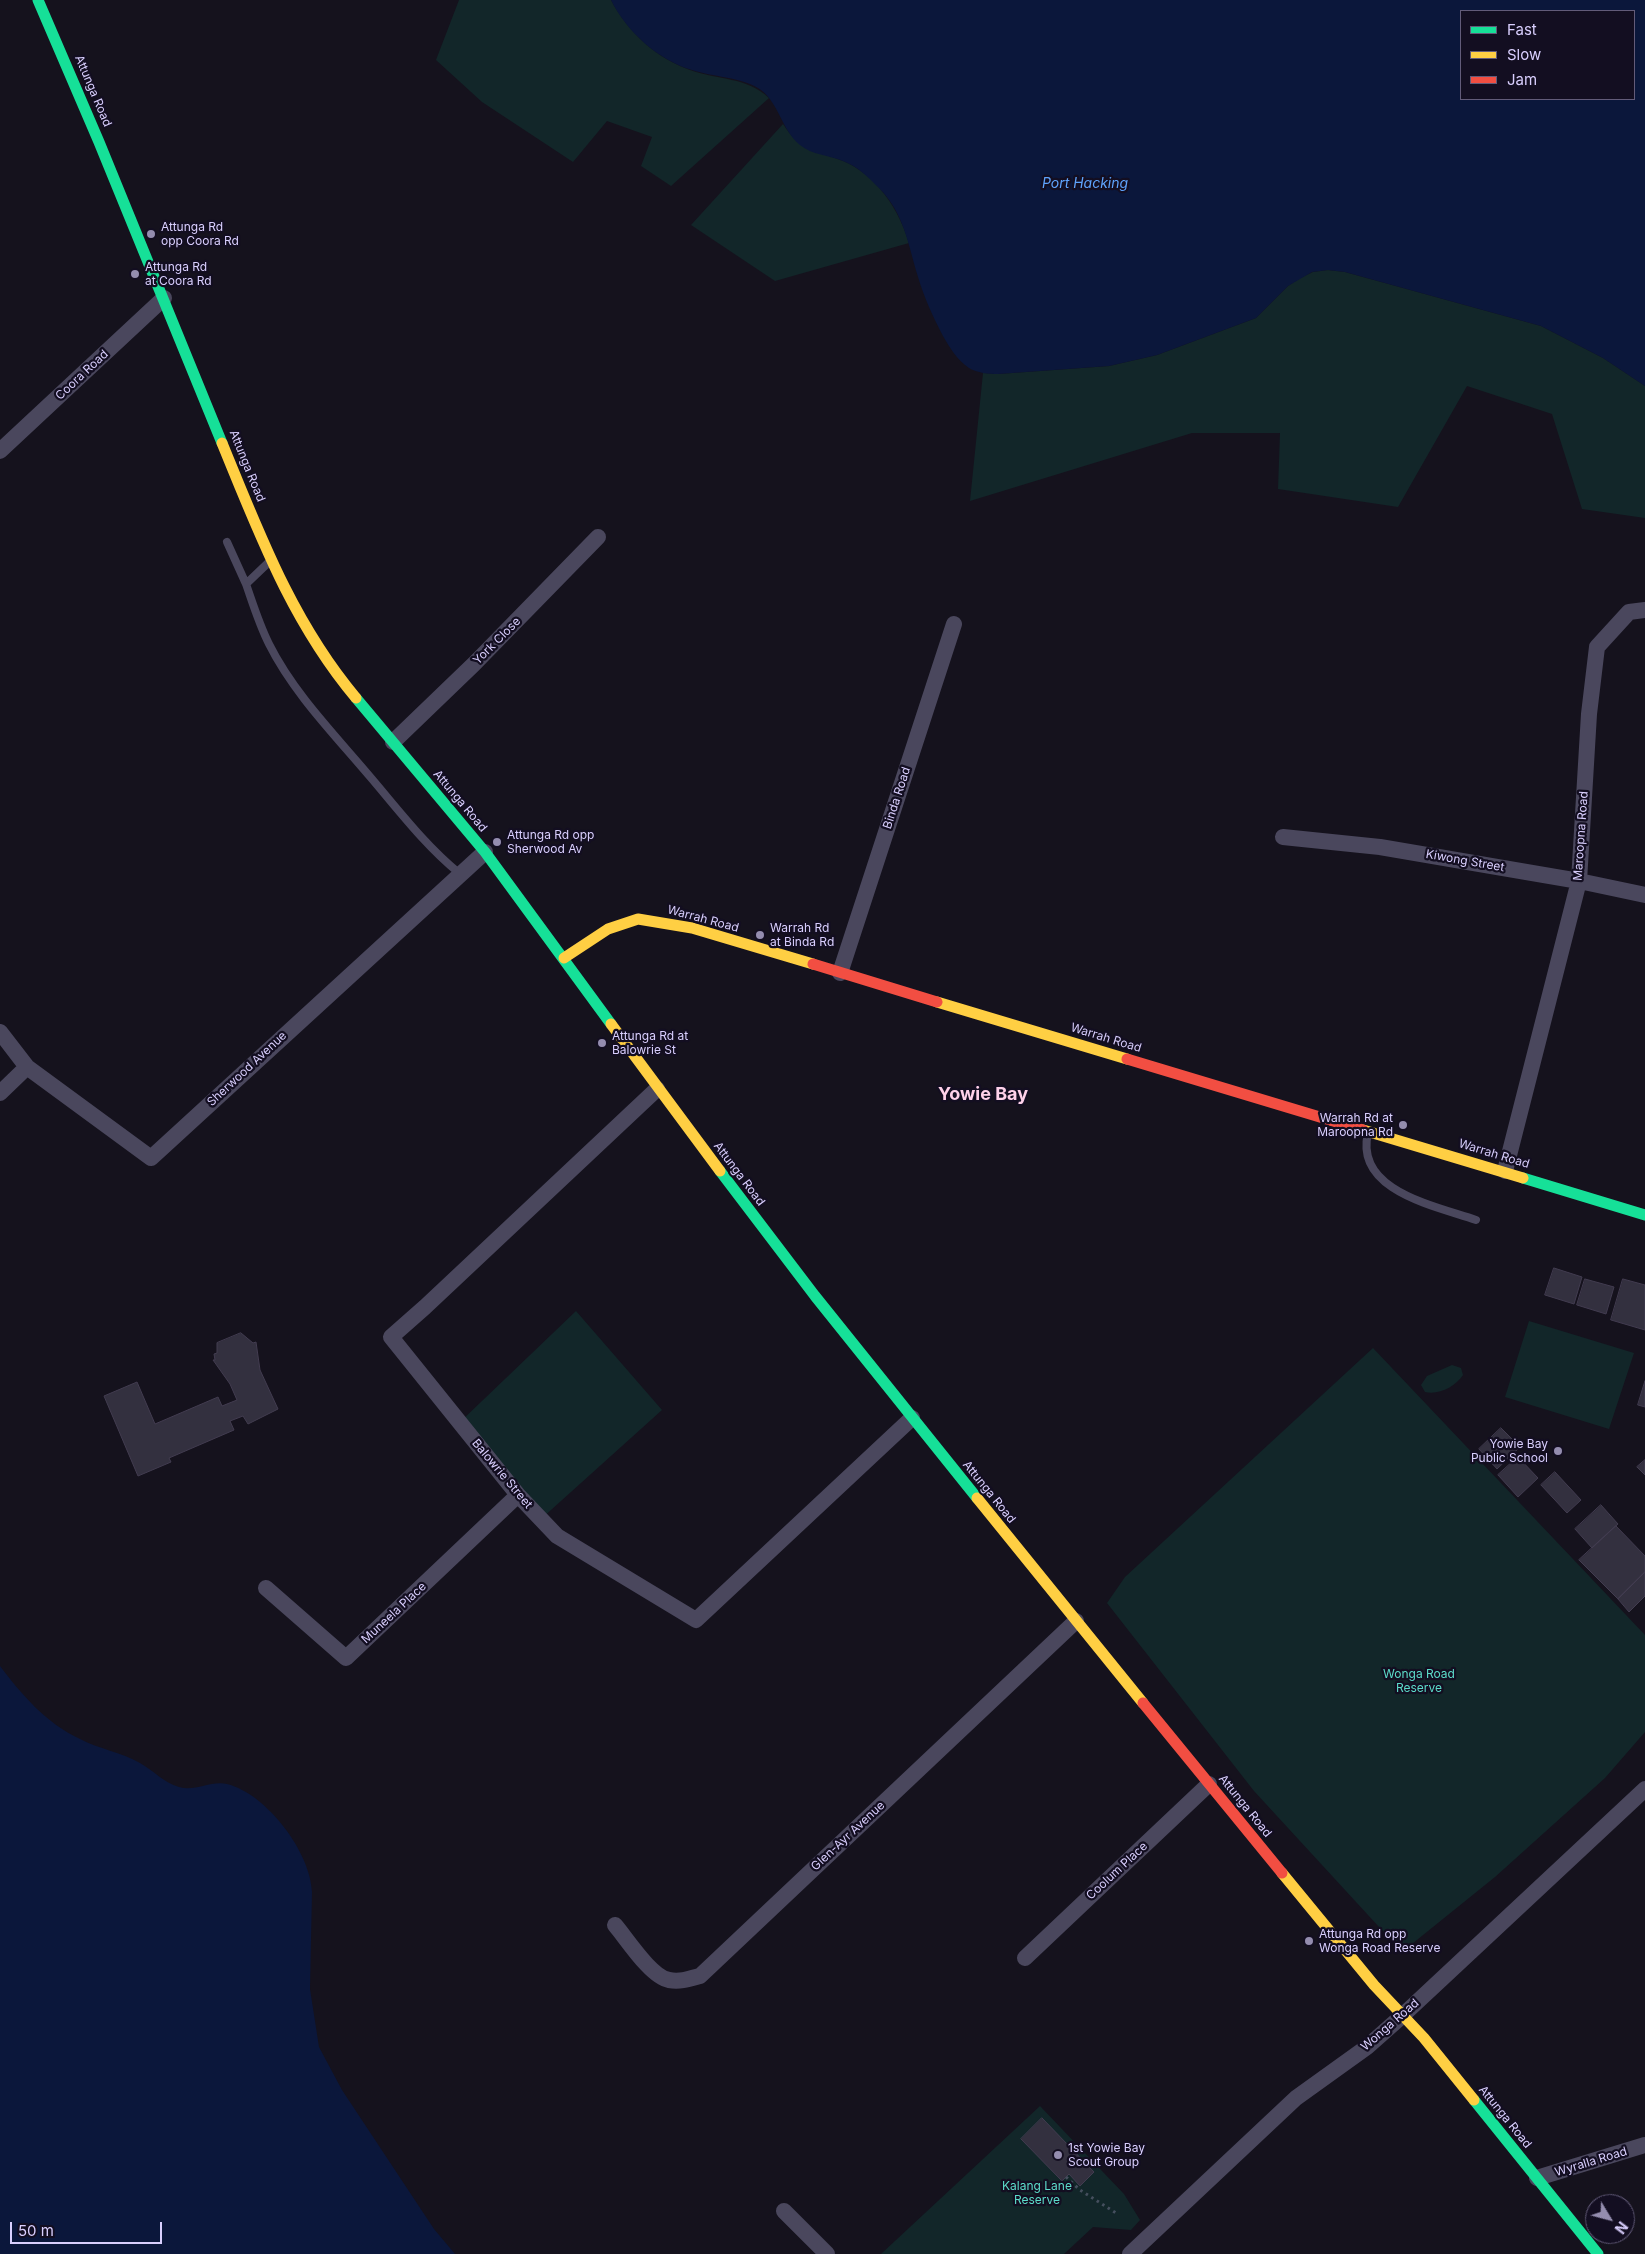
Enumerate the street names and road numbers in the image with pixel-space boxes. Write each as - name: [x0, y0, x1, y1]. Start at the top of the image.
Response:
- street label: Attunga Road: [71, 53, 115, 129]
- street label: Coora Road: [53, 347, 111, 403]
- street label: Attunga Road: [226, 428, 268, 504]
- street label: York Close: [470, 614, 524, 668]
- street label: Binda Road: [880, 765, 914, 831]
- street label: Attunga Road: [430, 767, 490, 835]
- street label: Maroopna Road: [1571, 791, 1591, 881]
- street label: Kiwong Street: [1425, 847, 1505, 875]
- street label: Warrah Road: [666, 903, 740, 935]
- street label: Warrah Road: [1069, 1020, 1143, 1056]
- street label: Sherwood Avenue: [204, 1029, 290, 1109]
- street label: Warrah Road: [1457, 1136, 1531, 1172]
- street label: Attunga Road: [710, 1139, 768, 1209]
- street label: Balowrie Street: [469, 1436, 535, 1512]
- street label: Attunga Road: [959, 1458, 1019, 1526]
- street label: Muneela Place: [359, 1579, 429, 1647]
- street label: Attunga Road: [1215, 1772, 1275, 1840]
- street label: Glen-Ayr Avenue: [808, 1798, 888, 1874]
- street label: Coolum Place: [1083, 1839, 1151, 1903]
- street label: Wonga Road: [1358, 1996, 1422, 2054]
- street label: Attunga Road: [1475, 2083, 1535, 2151]
- street label: Wyralla Road: [1553, 2144, 1629, 2180]

